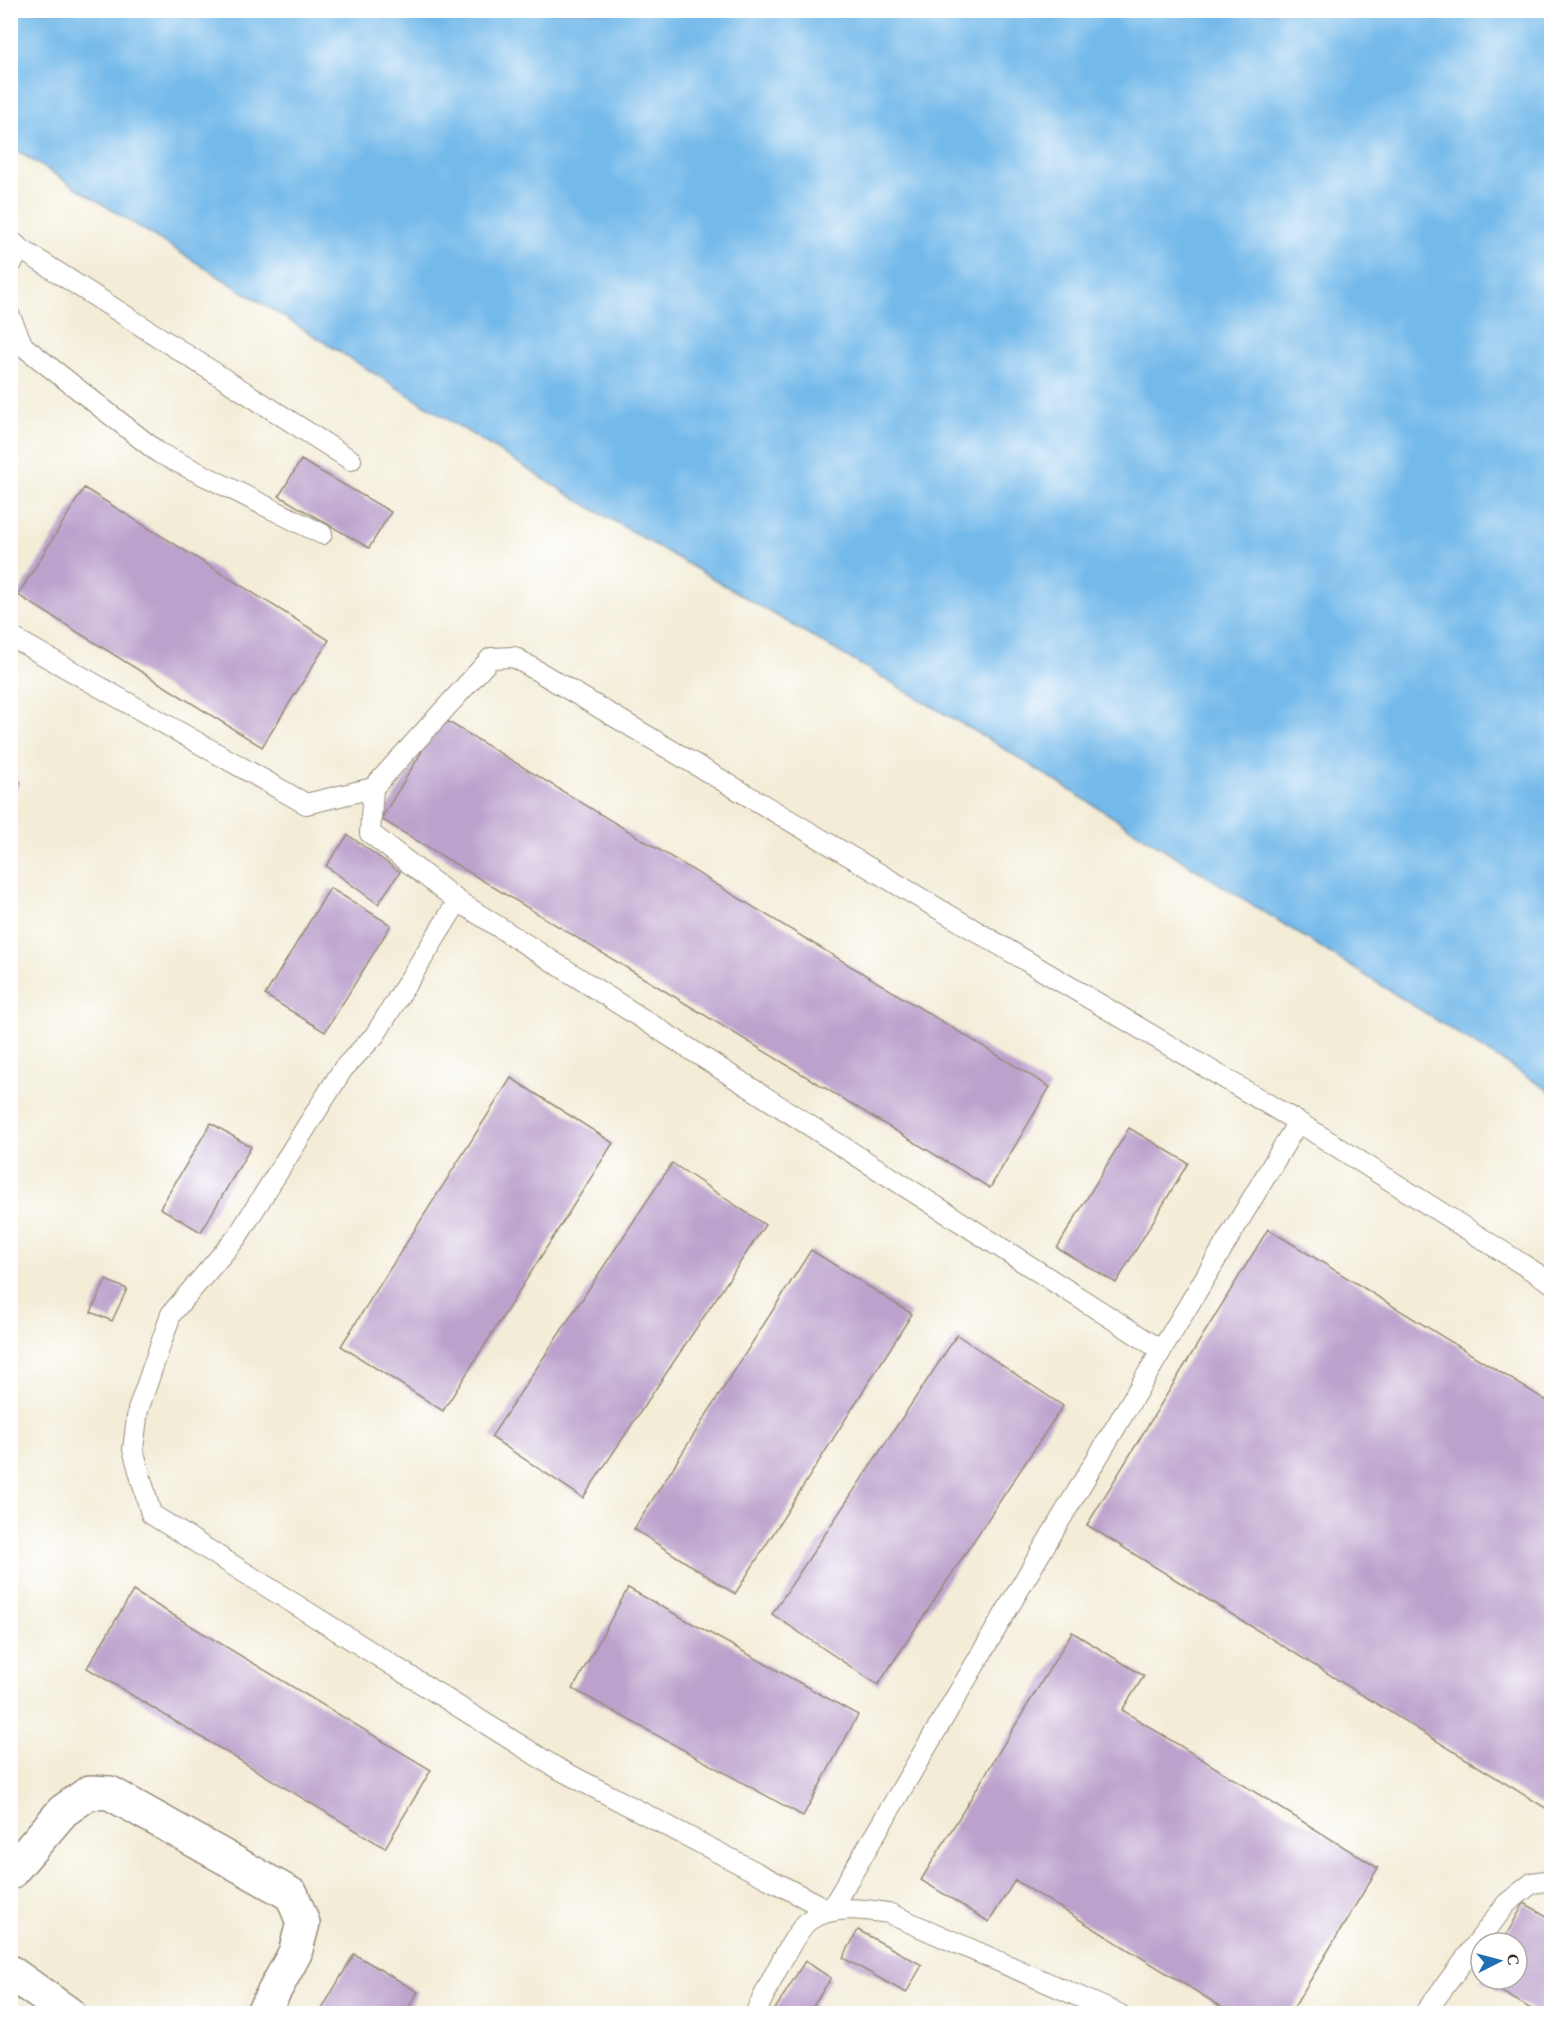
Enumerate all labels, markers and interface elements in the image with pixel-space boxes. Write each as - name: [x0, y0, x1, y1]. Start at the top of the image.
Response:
- north arrow: [1469, 1931, 1529, 1991]
- text: С: [1502, 1953, 1524, 1966]

